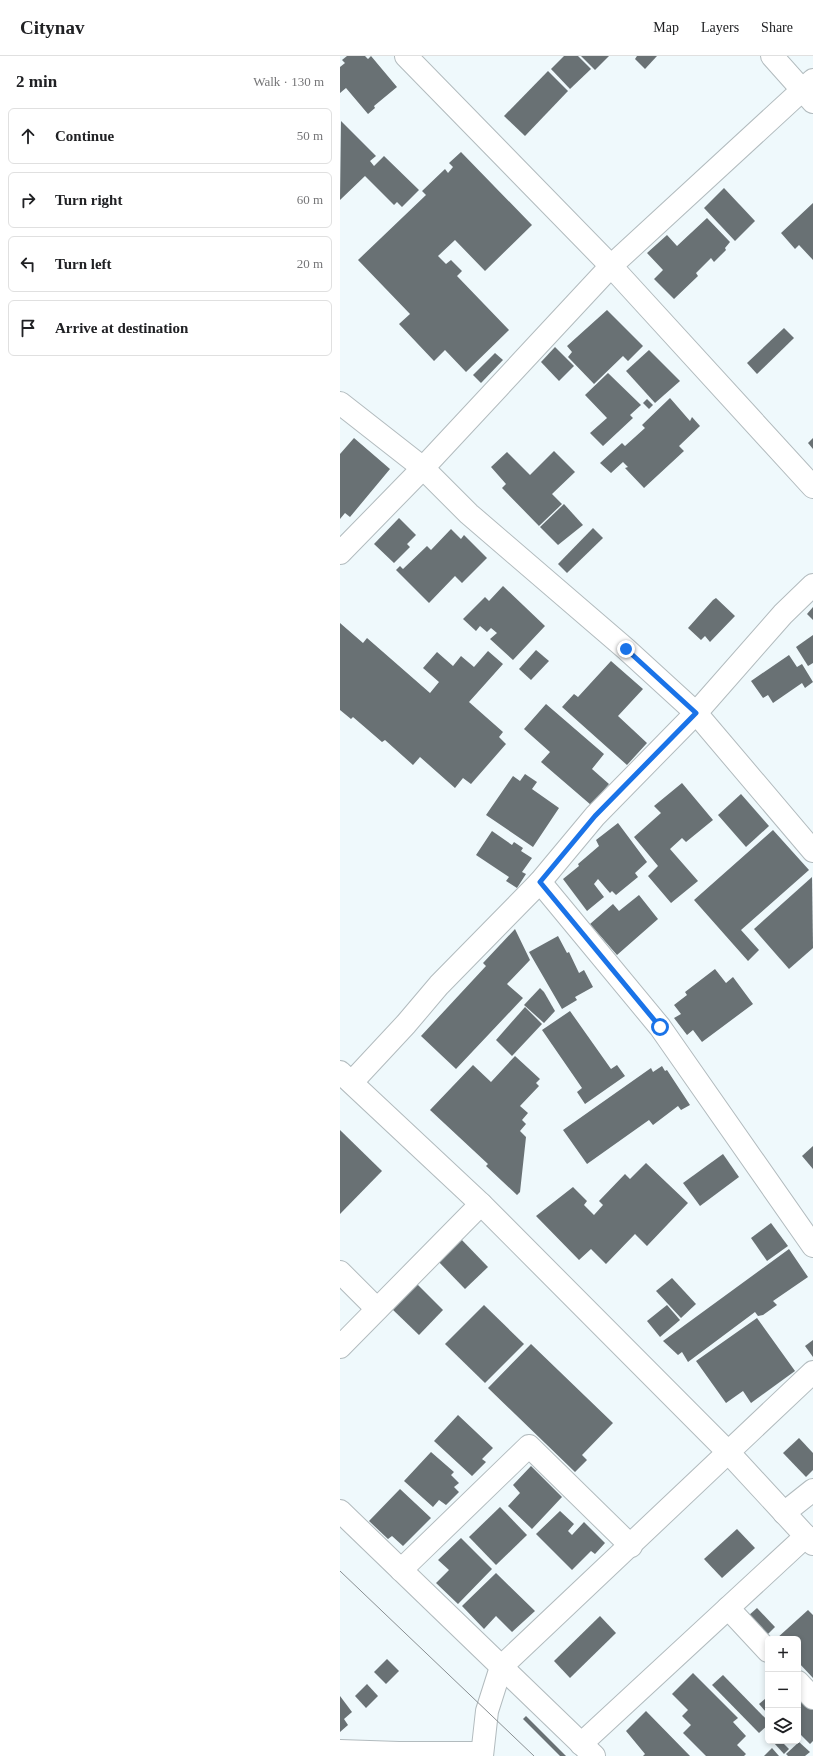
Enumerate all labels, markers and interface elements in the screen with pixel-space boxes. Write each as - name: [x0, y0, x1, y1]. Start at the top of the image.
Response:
- text: Citynav: [20, 17, 84, 38]
- text: Map: [653, 20, 679, 35]
- text: Layers: [701, 20, 739, 35]
- text: Share: [761, 20, 793, 35]
- text: 2 min: [16, 72, 57, 91]
- text: Walk · 130 m: [253, 74, 324, 89]
- icon: ahead: [17, 125, 39, 147]
- text: Continue: [55, 128, 114, 144]
- text: 50 m: [297, 128, 323, 143]
- icon: right: [17, 189, 39, 211]
- text: Turn right: [55, 192, 122, 208]
- text: 60 m: [297, 192, 323, 207]
- icon: left: [17, 253, 39, 275]
- text: Turn left: [55, 256, 112, 272]
- text: 20 m: [297, 256, 323, 271]
- icon: arrive: [17, 317, 39, 339]
- text: Arrive at destination: [55, 320, 188, 336]
- route end: [617, 640, 635, 658]
- route start: [651, 1018, 669, 1036]
- map controls: [765, 1636, 801, 1744]
- button: +: [765, 1636, 801, 1672]
- button: −: [765, 1672, 801, 1708]
- button: layers: [765, 1708, 801, 1744]

